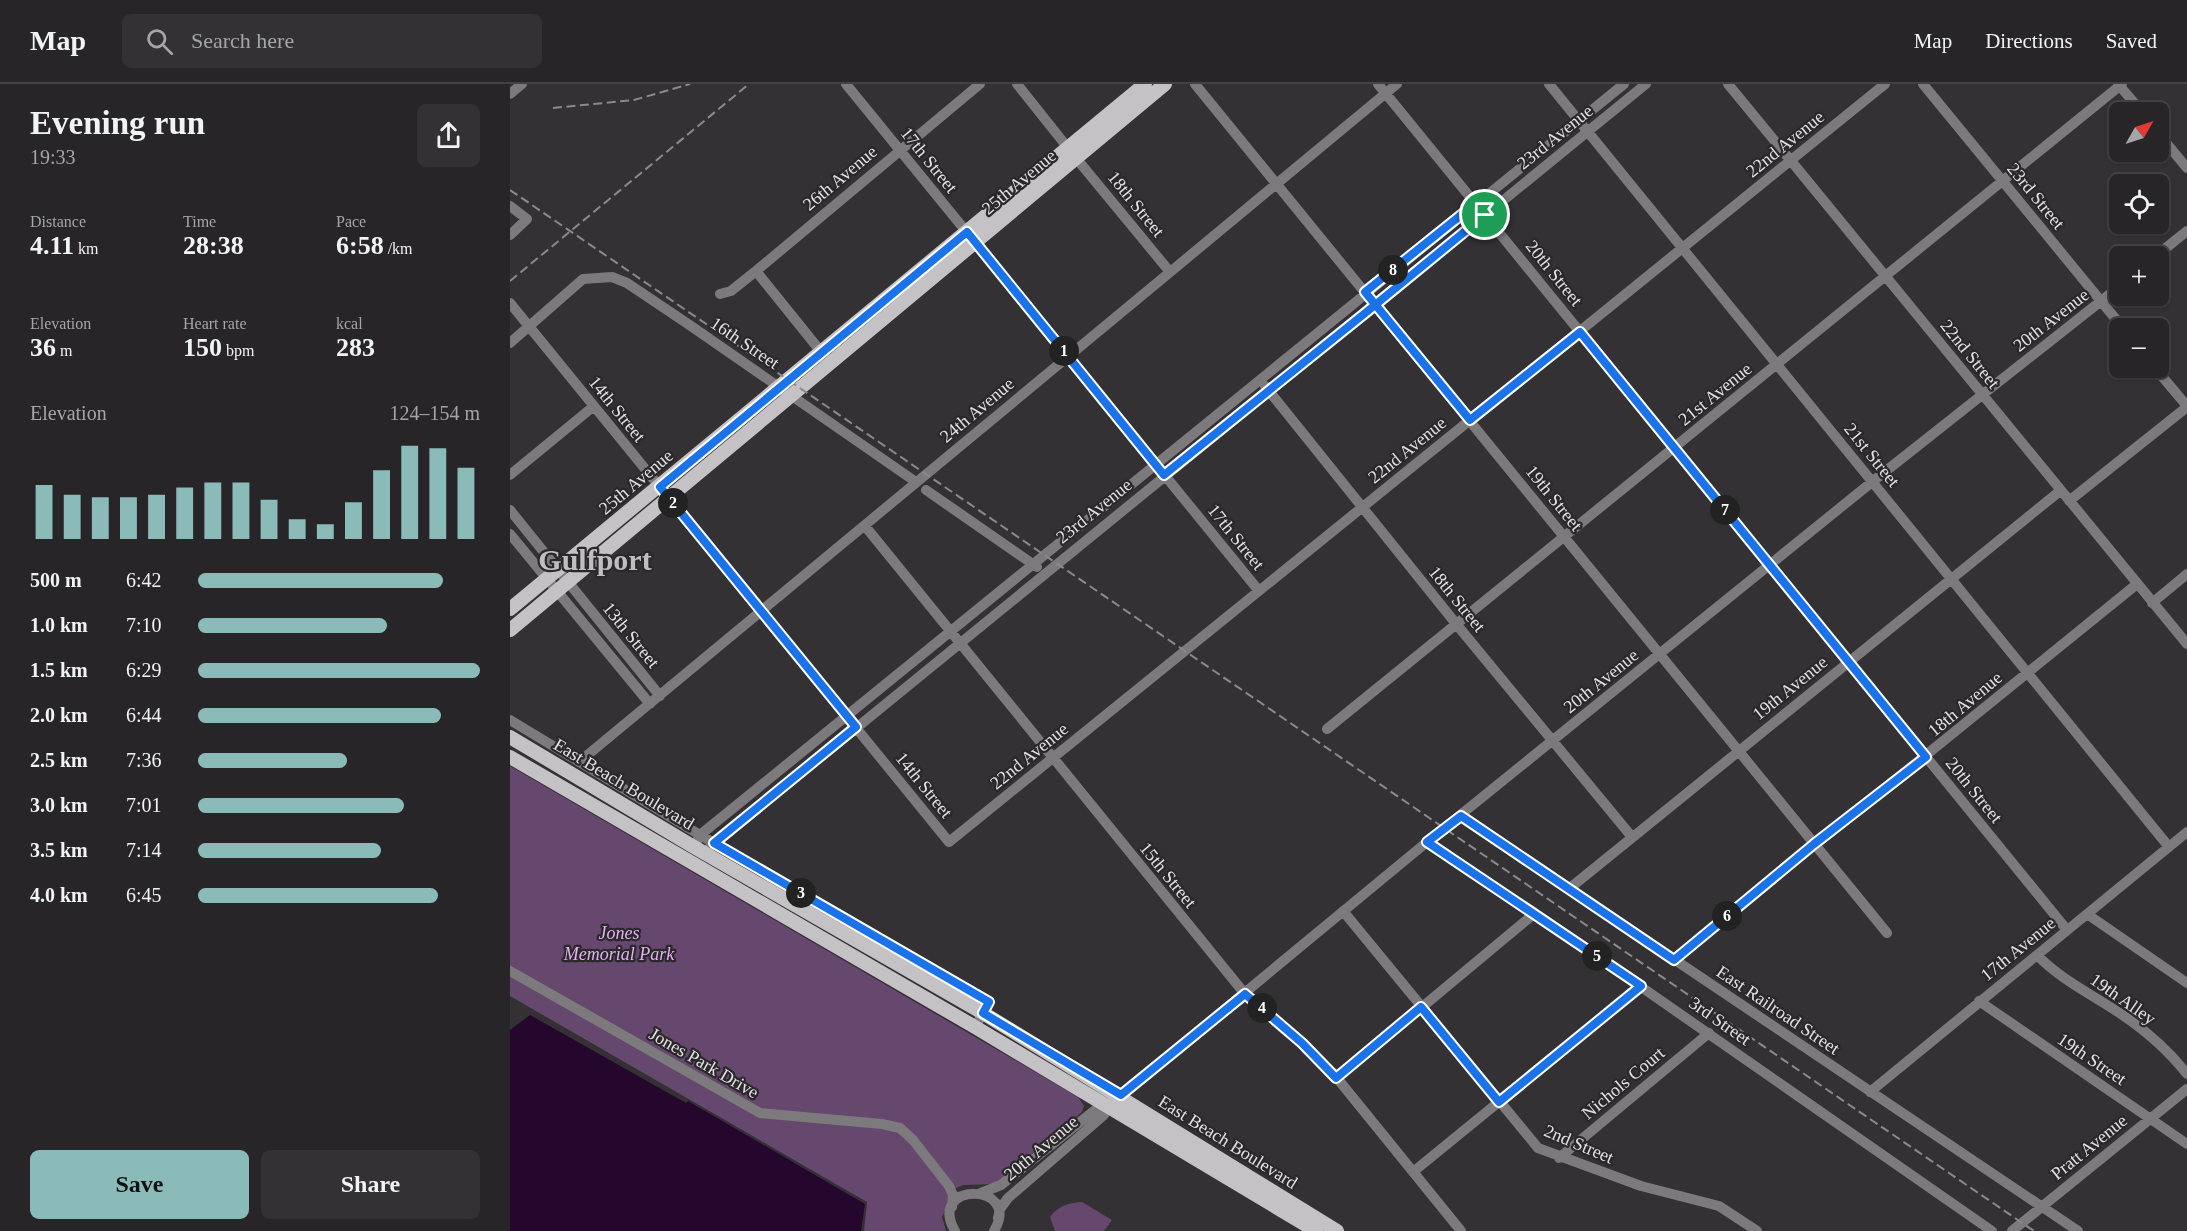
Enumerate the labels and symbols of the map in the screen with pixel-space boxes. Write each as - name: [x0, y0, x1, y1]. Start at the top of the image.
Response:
- street label: 23rd Avenue: [1513, 101, 1597, 173]
- north arrow: [2109, 102, 2169, 162]
- street label: 22nd Avenue: [1742, 107, 1828, 181]
- street label: 17th Street: [897, 123, 961, 197]
- street label: 26th Avenue: [799, 141, 881, 215]
- street label: 25th Avenue: [978, 145, 1060, 219]
- street label: 23rd Street: [2003, 159, 2069, 233]
- street label: 18th Street: [1104, 167, 1168, 241]
- pin: [1459, 189, 1510, 240]
- street label: 20th Street: [1522, 236, 1586, 310]
- pin: 8: [1378, 255, 1408, 285]
- street label: 20th Avenue: [2009, 284, 2093, 356]
- street label: 16th Street: [707, 313, 783, 373]
- street label: 22nd Street: [1936, 316, 2004, 392]
- pin: 1: [1049, 336, 1079, 366]
- street label: 21st Avenue: [1674, 358, 1756, 430]
- street label: 14th Street: [585, 372, 649, 446]
- street label: 24th Avenue: [936, 373, 1018, 447]
- street label: 22nd Avenue: [1364, 413, 1450, 487]
- street label: 21st Street: [1840, 419, 1904, 491]
- street label: 25th Avenue: [594, 444, 678, 520]
- street label: 19th Street: [1522, 461, 1586, 535]
- street label: 23rd Avenue: [1052, 475, 1136, 547]
- pin: 2: [658, 488, 688, 518]
- pin: 7: [1710, 495, 1740, 525]
- street label: 17th Street: [1204, 500, 1268, 574]
- district label: Gulfport: [538, 543, 652, 576]
- street label: 18th Street: [1425, 562, 1489, 636]
- street label: 13th Street: [599, 598, 663, 672]
- street label: 20th Avenue: [1560, 645, 1642, 717]
- street label: 19th Avenue: [1749, 652, 1831, 724]
- street label: 18th Avenue: [1924, 667, 2006, 741]
- street label: 22nd Avenue: [986, 719, 1072, 793]
- street label: East Beach Boulevard: [550, 734, 698, 834]
- street label: 14th Street: [892, 748, 956, 822]
- street label: 20th Street: [1942, 753, 2006, 827]
- street label: 15th Street: [1136, 838, 1200, 912]
- pin: 3: [786, 878, 816, 908]
- pin: 6: [1712, 901, 1742, 931]
- street label: 17th Avenue: [1977, 913, 2059, 985]
- park label: Jones Memorial Park: [563, 923, 675, 964]
- pin: 5: [1582, 941, 1612, 971]
- street label: East Railroad Street: [1713, 961, 1843, 1059]
- street label: 19th Alley: [2086, 969, 2160, 1029]
- pin: 4: [1247, 993, 1277, 1023]
- street label: 3rd Street: [1685, 993, 1755, 1049]
- street label: Jones Park Drive: [646, 1024, 762, 1102]
- street label: 19th Street: [2054, 1029, 2130, 1089]
- street label: Nichols Court: [1578, 1043, 1668, 1123]
- street label: East Beach Boulevard: [1155, 1091, 1301, 1193]
- street label: Pratt Avenue: [2047, 1110, 2131, 1184]
- street label: 20th Avenue: [1000, 1111, 1082, 1185]
- street label: 2nd Street: [1541, 1120, 1617, 1168]

